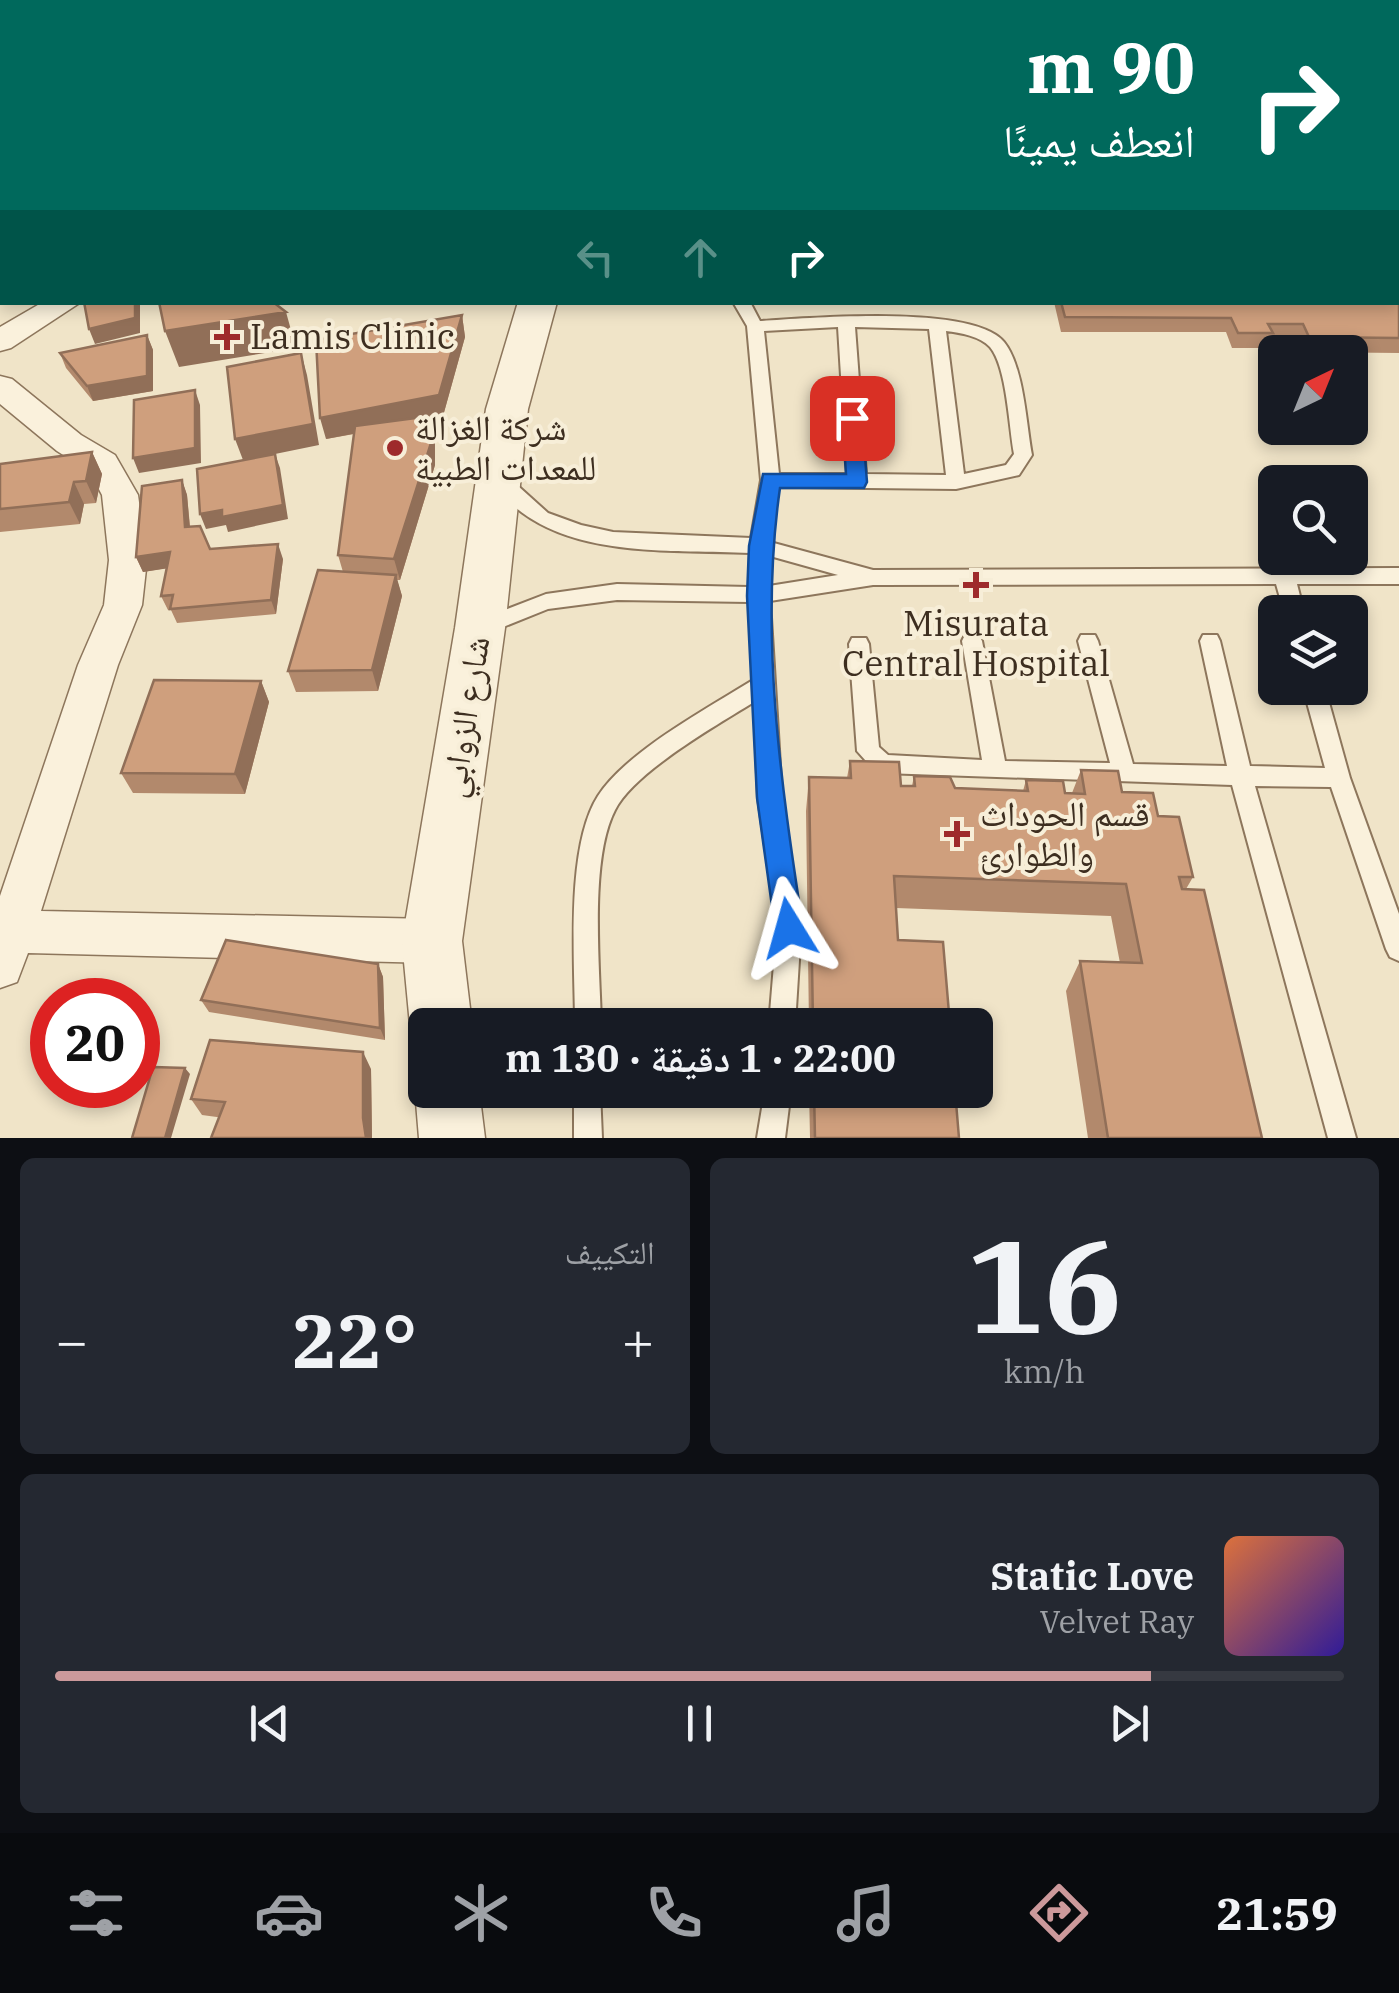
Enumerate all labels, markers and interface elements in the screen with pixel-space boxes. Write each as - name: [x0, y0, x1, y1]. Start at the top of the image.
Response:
- text: 90 m: [1027, 21, 1195, 112]
- icon: right: [1230, 40, 1360, 170]
- text: انعطف يمينًا: [1003, 111, 1195, 169]
- icon: left: [568, 230, 623, 285]
- icon: ahead: [673, 230, 728, 285]
- icon: right: [778, 230, 833, 285]
- place label: Lamis Clinic: [250, 313, 455, 359]
- marker: Lamis Clinic: [214, 324, 240, 350]
- north arrow: [1258, 335, 1368, 445]
- map controls: [1258, 335, 1368, 705]
- pin: [810, 376, 895, 461]
- icon: arrive: [825, 391, 880, 446]
- place label: شركة الغزالة للمعدات الطبية: [415, 404, 596, 490]
- marker: شركة الغزالة للمعدات الطبية: [384, 437, 406, 459]
- button: search: [1258, 465, 1368, 575]
- marker: Misurata Central Hospital: [963, 572, 989, 598]
- button: layers: [1258, 595, 1368, 705]
- place label: Misurata Central Hospital: [842, 600, 1110, 686]
- street label: شارع الزوابي: [429, 633, 505, 802]
- place label: قسم الحوداث والطوارئ: [980, 790, 1150, 876]
- marker: قسم الحوداث والطوارئ: [944, 821, 970, 847]
- position arrow: [737, 876, 841, 980]
- speed limit sign: 20: [30, 978, 160, 1108]
- text: 22:00 · 1 دقيقة · 130 m: [505, 1033, 896, 1082]
- text: 16: [966, 1200, 1122, 1369]
- text: التكييف: [565, 1231, 655, 1273]
- text: 22°: [292, 1291, 417, 1389]
- text: −: [55, 1305, 88, 1376]
- text: +: [621, 1305, 654, 1376]
- text: km/h: [1004, 1350, 1085, 1392]
- text: Static Love: [990, 1551, 1194, 1600]
- text: Velvet Ray: [1039, 1600, 1194, 1642]
- icon: previous: [242, 1696, 297, 1751]
- icon: pause: [672, 1696, 727, 1751]
- icon: next: [1102, 1696, 1157, 1751]
- icon: filters: [61, 1878, 131, 1948]
- icon: car: [254, 1878, 324, 1948]
- icon: climate: [446, 1878, 516, 1948]
- icon: phone: [639, 1878, 709, 1948]
- icon: music: [831, 1878, 901, 1948]
- icon: directions: [1024, 1878, 1094, 1948]
- text: 21:59: [1216, 1884, 1338, 1942]

